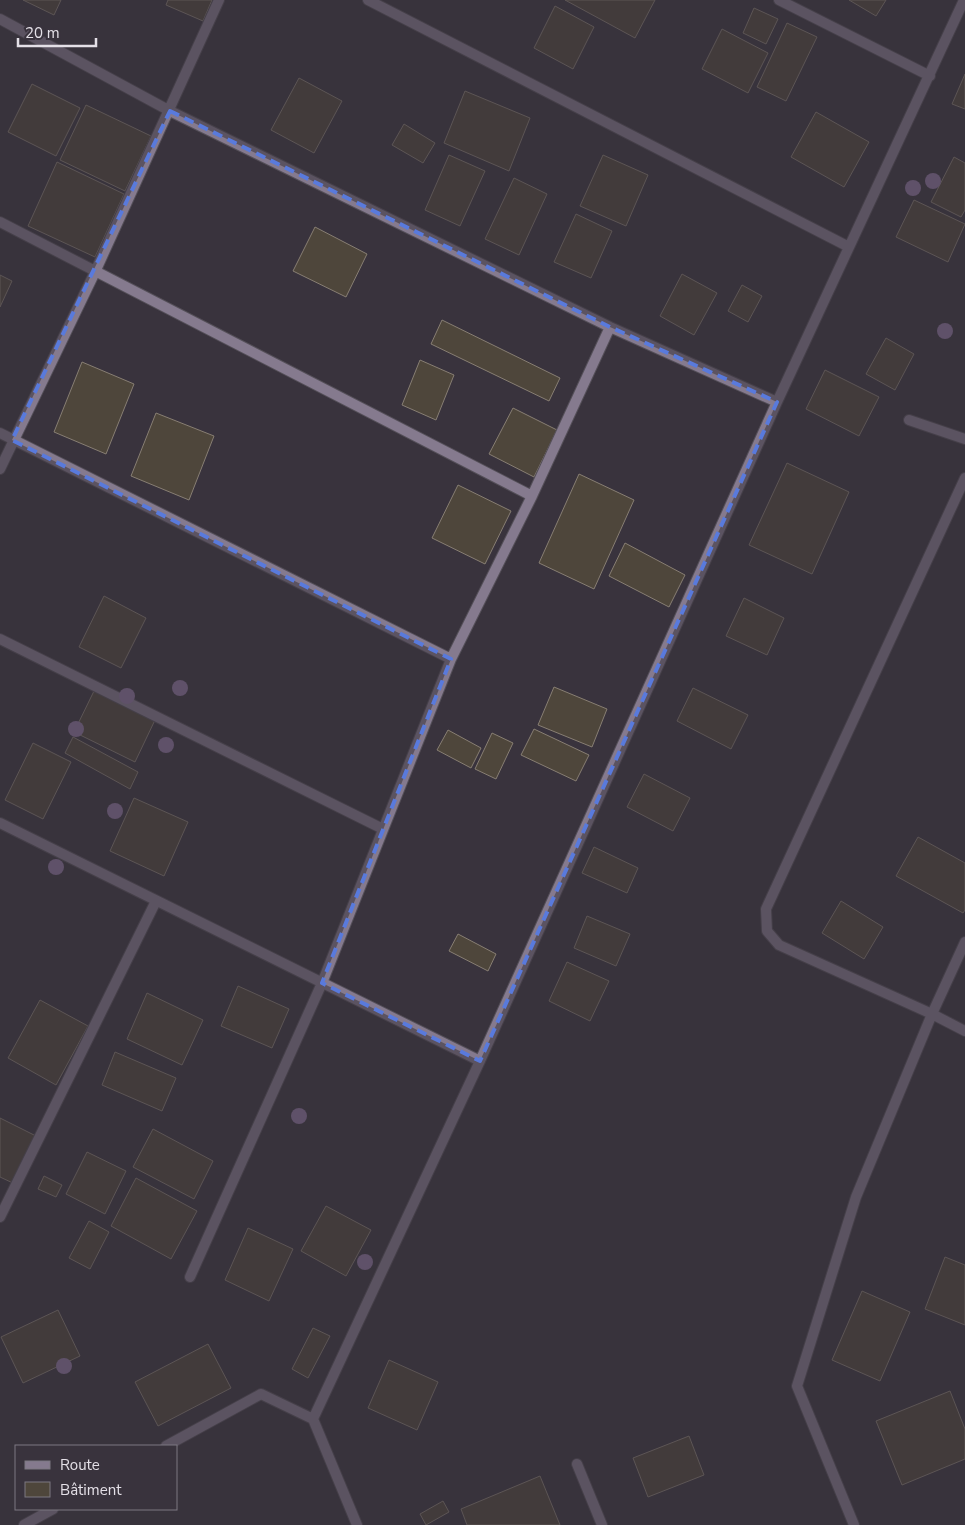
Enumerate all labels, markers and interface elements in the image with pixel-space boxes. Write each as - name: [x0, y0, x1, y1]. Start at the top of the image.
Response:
- scale bar: [18, 15, 95, 47]
- text: 20 m: [25, 23, 60, 43]
- legend: [15, 1445, 178, 1510]
- text: Route: [60, 1455, 100, 1475]
- text: Bâtiment: [60, 1480, 122, 1500]

